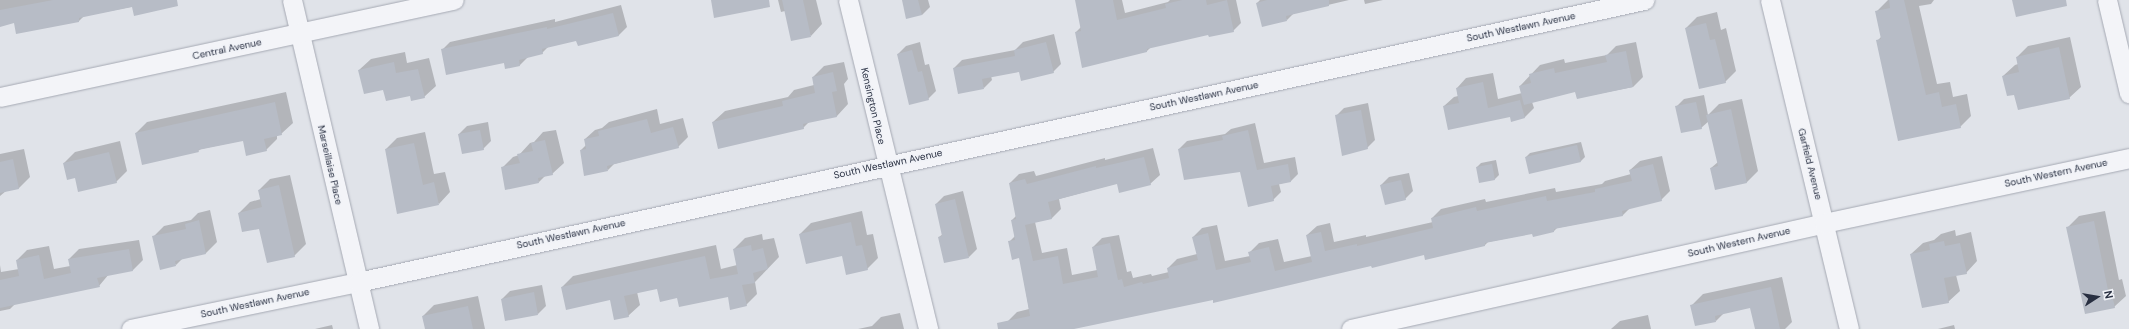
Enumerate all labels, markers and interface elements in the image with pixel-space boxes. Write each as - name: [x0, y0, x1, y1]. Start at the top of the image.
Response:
- street label: South Westlawn Avenue: [1465, 10, 1577, 44]
- street label: Central Avenue: [191, 36, 263, 62]
- street label: Kensington Place: [858, 66, 888, 146]
- street label: South Westlawn Avenue: [1148, 79, 1260, 113]
- street label: Marseillaise Place: [315, 124, 345, 206]
- street label: Garfield Avenue: [1795, 127, 1825, 201]
- street label: South Westlawn Avenue: [832, 147, 944, 181]
- street label: South Western Avenue: [2003, 156, 2109, 190]
- street label: South Westlawn Avenue: [515, 217, 627, 251]
- street label: South Western Avenue: [1687, 224, 1791, 260]
- north arrow: [2077, 277, 2117, 317]
- street label: South Westlawn Avenue: [199, 286, 311, 320]
- text: N: [2101, 289, 2116, 300]

